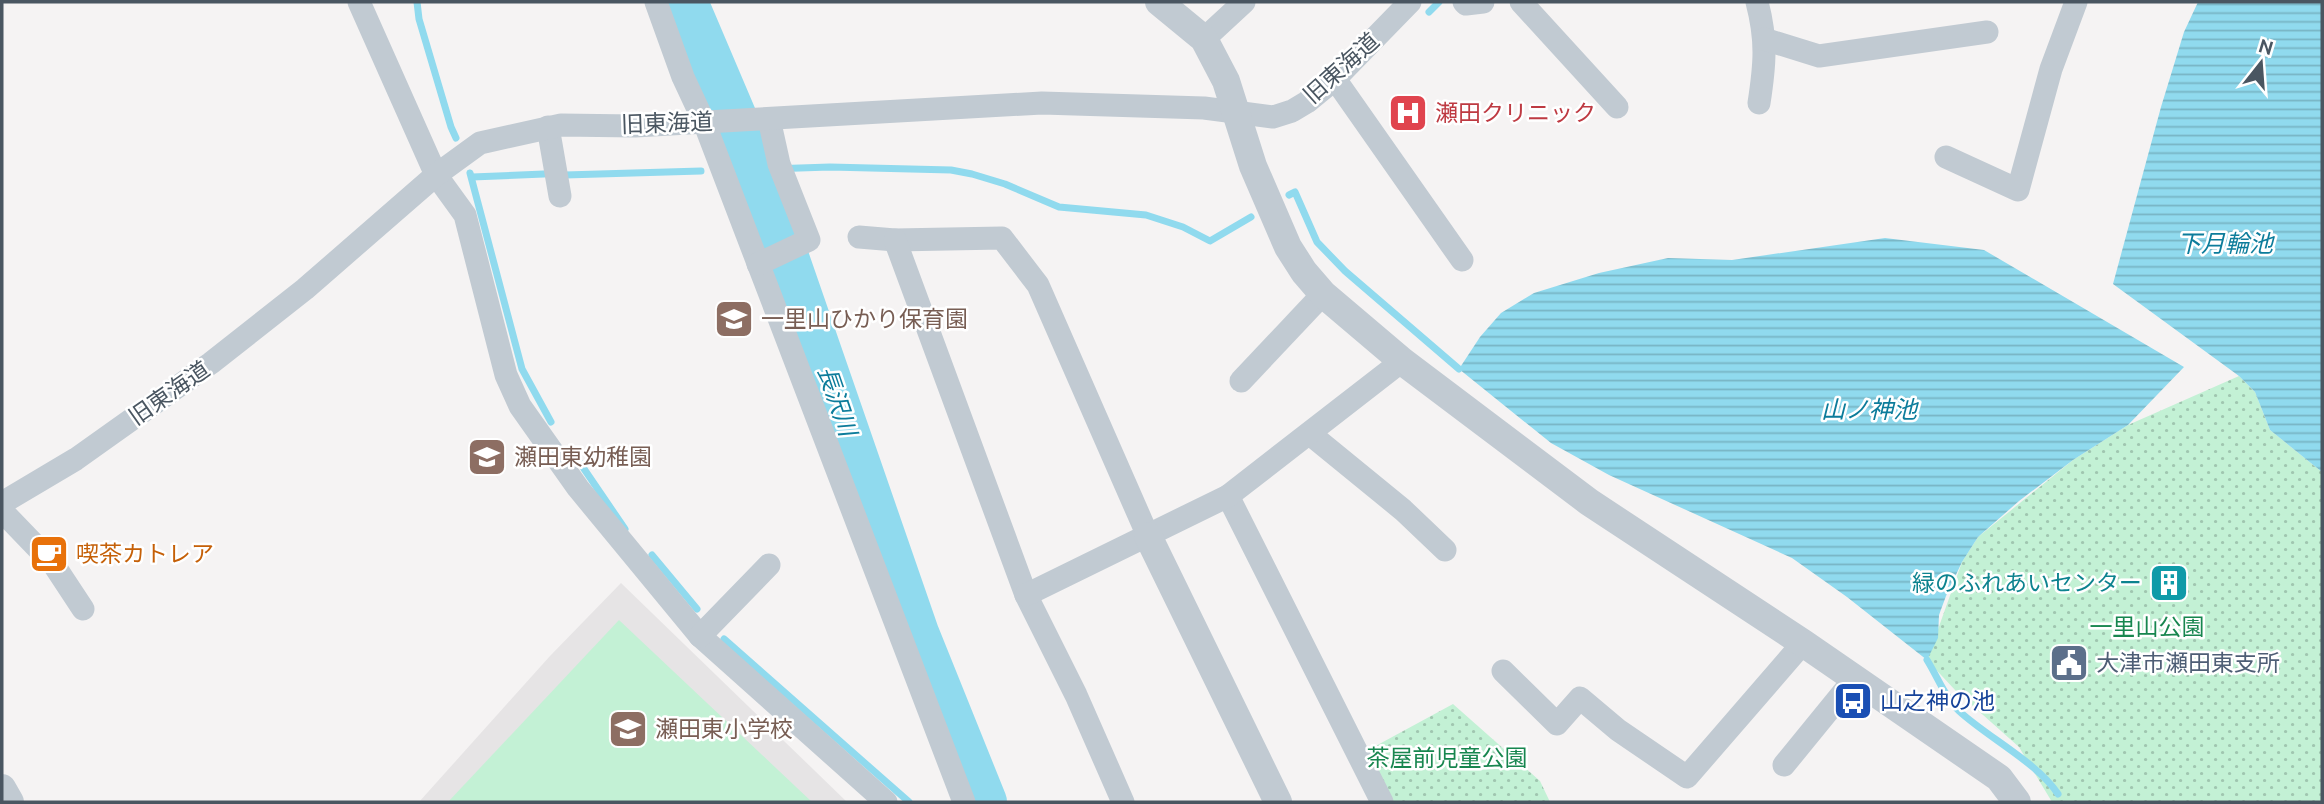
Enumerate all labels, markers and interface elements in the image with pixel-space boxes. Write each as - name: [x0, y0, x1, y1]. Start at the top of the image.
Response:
- street label: 旧東海道: [1298, 28, 1383, 108]
- north arrow: [2226, 28, 2296, 98]
- text: N: [2256, 34, 2276, 59]
- hospital icon: 瀬田クリニック: [1387, 92, 1429, 134]
- place label: 瀬田クリニック: [1435, 100, 1596, 125]
- street label: 旧東海道: [621, 108, 713, 137]
- water label: 下月輪池: [2177, 230, 2275, 257]
- school or university icon: 一里山ひかり保育園: [713, 298, 755, 340]
- place label: 一里山ひかり保育園: [761, 306, 968, 331]
- street label: 旧東海道: [124, 356, 214, 429]
- water label: 長沢川: [813, 362, 863, 442]
- water label: 山ノ神池: [1821, 396, 1919, 423]
- school or university icon: 瀬田東幼稚園: [466, 436, 508, 478]
- place label: 瀬田東幼稚園: [514, 444, 652, 469]
- cafe icon: 喫茶カトレア: [28, 533, 70, 575]
- place label: 喫茶カトレア: [76, 541, 214, 566]
- building icon: 緑のふれあいセンター: [2148, 562, 2190, 604]
- place label: 緑のふれあいセンター: [1912, 570, 2142, 595]
- park label: 一里山公園: [2090, 614, 2205, 639]
- public building icon: 大津市瀬田東支所: [2048, 642, 2090, 684]
- place label: 大津市瀬田東支所: [2096, 650, 2280, 675]
- bus stop icon: 山之神の池: [1832, 680, 1874, 722]
- place label: 山之神の池: [1880, 688, 1995, 713]
- school or university icon: 瀬田東小学校: [607, 708, 649, 750]
- place label: 瀬田東小学校: [655, 716, 793, 741]
- park label: 茶屋前児童公園: [1367, 745, 1528, 770]

